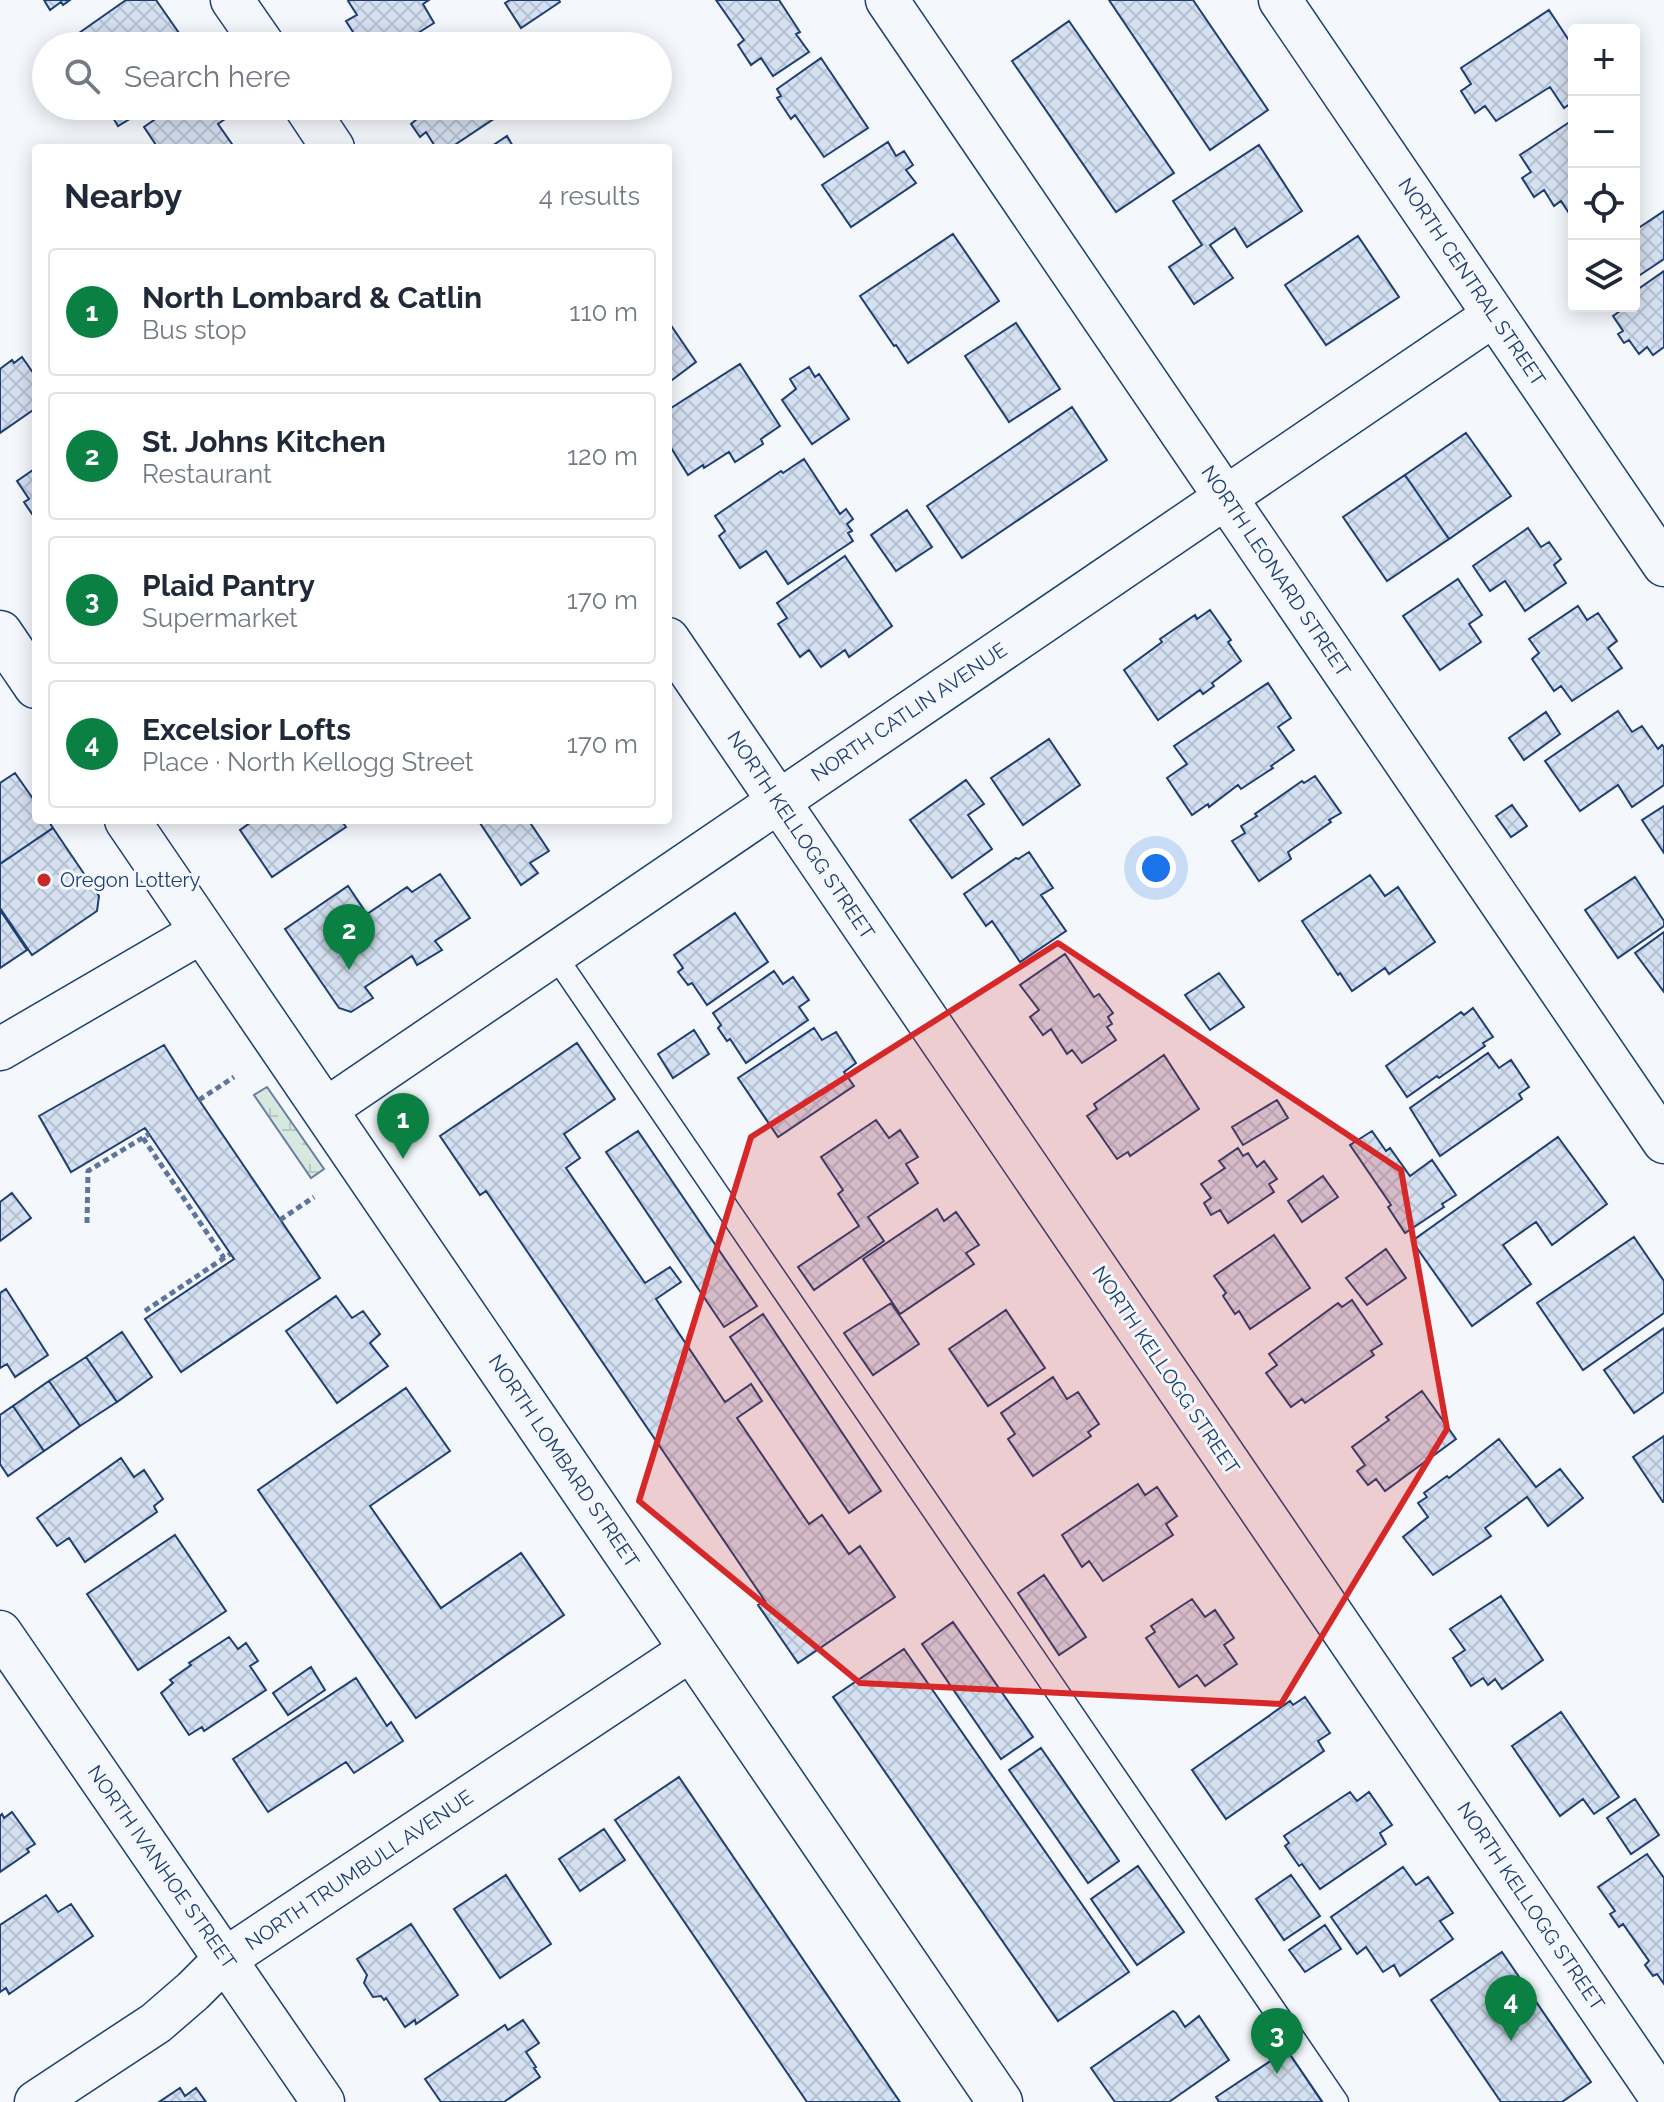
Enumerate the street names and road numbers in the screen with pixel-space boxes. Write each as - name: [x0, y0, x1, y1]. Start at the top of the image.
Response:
- street label: NORTH CENTRAL STREET: [1393, 173, 1551, 391]
- street label: NORTH LEONARD STREET: [1196, 461, 1356, 681]
- street label: NORTH CATLIN AVENUE: [807, 638, 1011, 786]
- street label: NORTH KELLOGG STREET: [722, 726, 880, 944]
- street label: NORTH KELLOGG STREET: [1087, 1261, 1245, 1479]
- street label: NORTH LOMBARD STREET: [484, 1350, 644, 1572]
- street label: NORTH IVANHOE STREET: [83, 1761, 241, 1973]
- street label: NORTH TRUMBULL AVENUE: [241, 1785, 477, 1955]
- street label: NORTH KELLOGG STREET: [1452, 1797, 1610, 2015]

